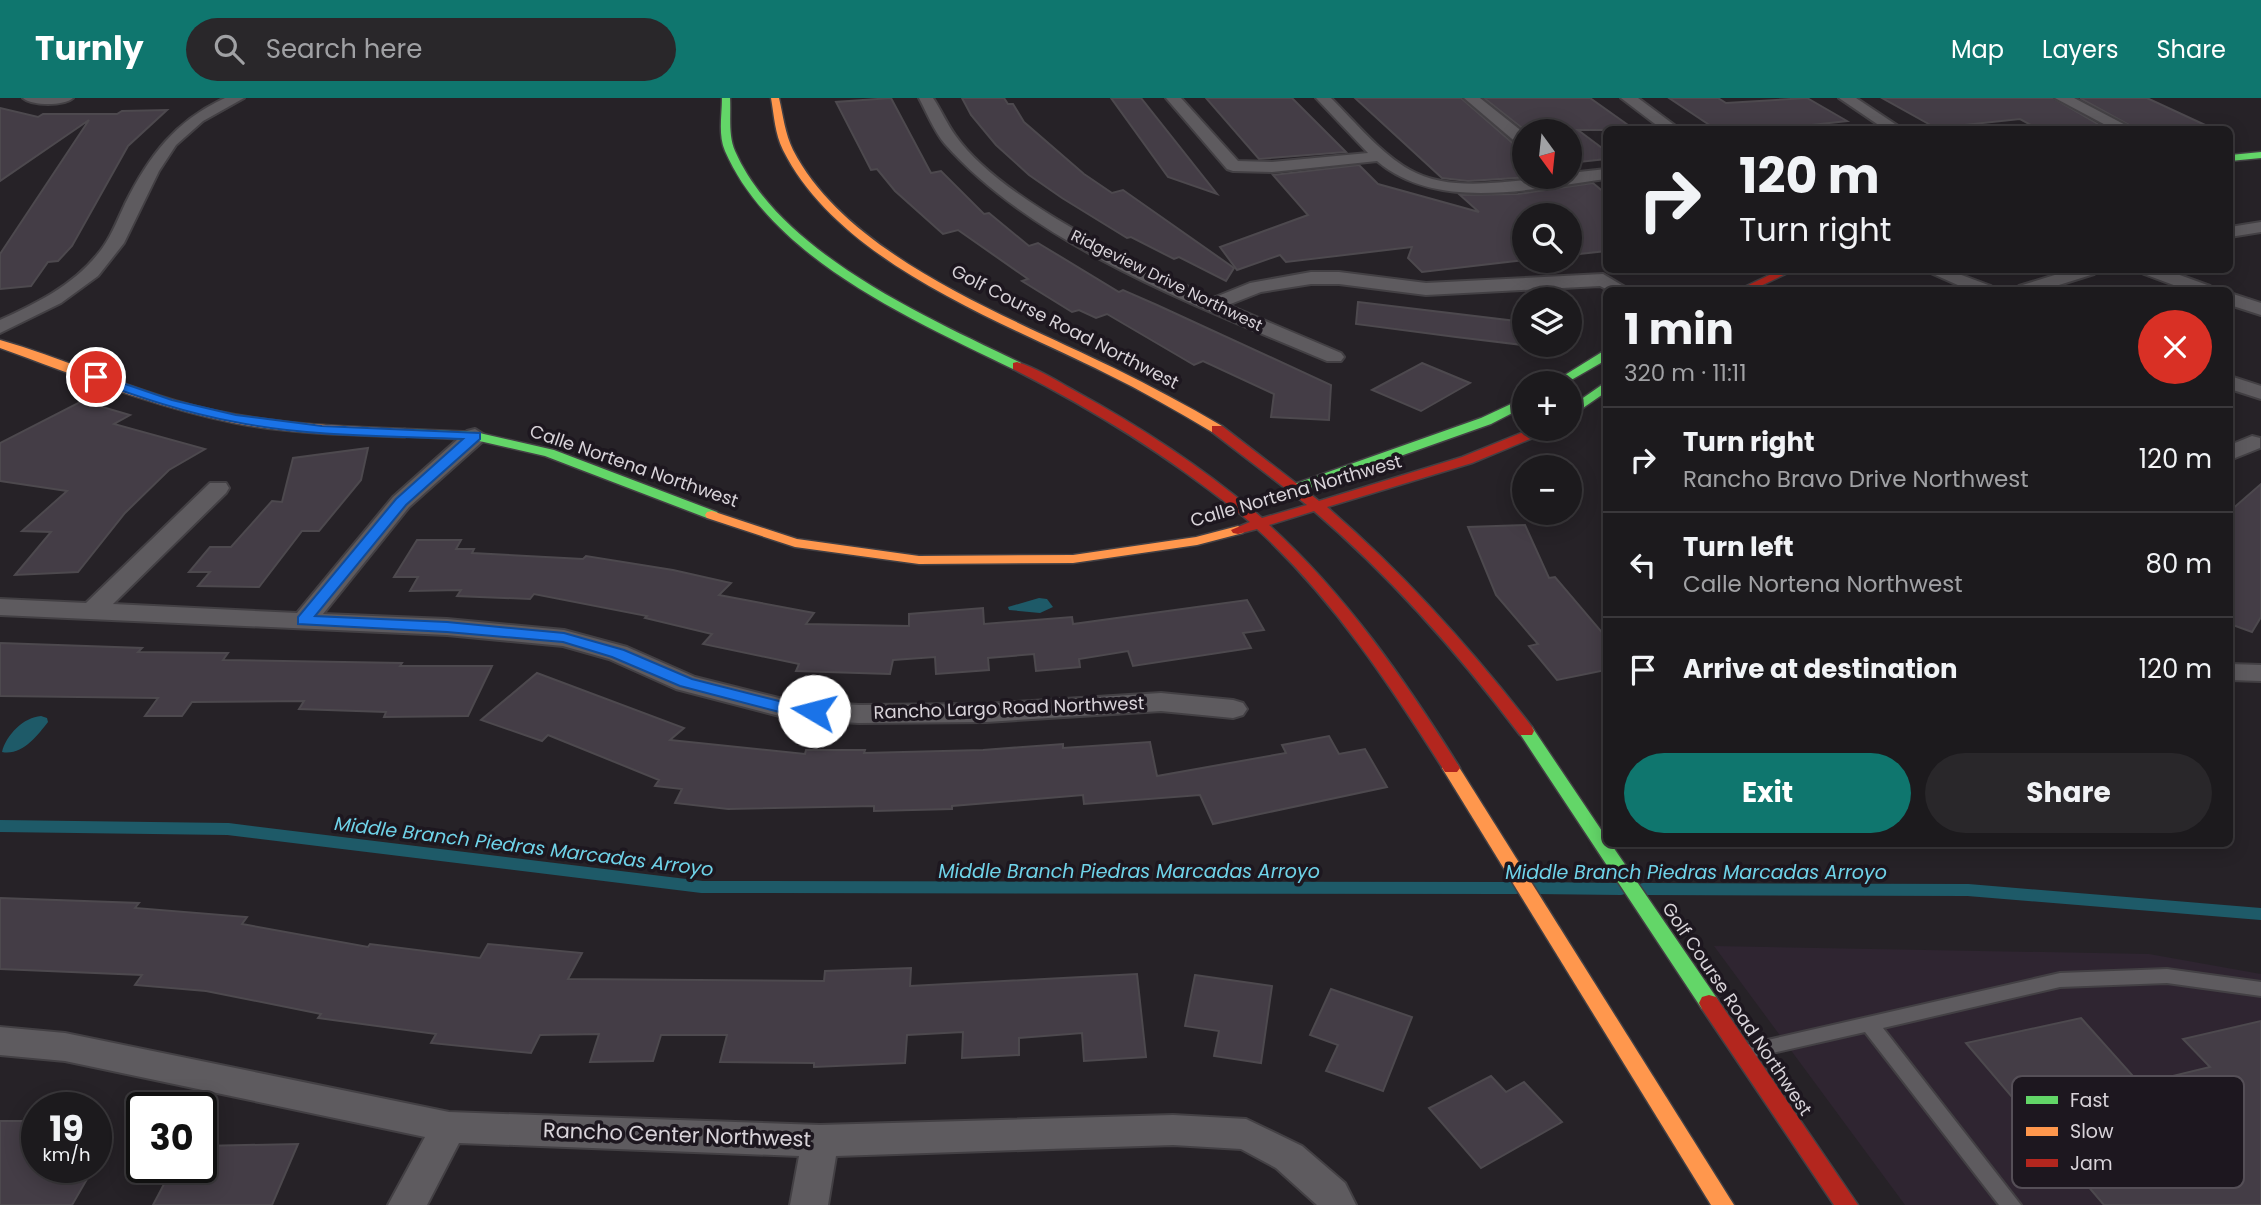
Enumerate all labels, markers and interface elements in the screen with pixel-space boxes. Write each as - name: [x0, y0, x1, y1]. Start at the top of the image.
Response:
- search box: [186, 18, 676, 81]
- text: Turnly: [35, 25, 144, 72]
- icon: search: [210, 30, 248, 68]
- text: Search here: [266, 31, 422, 67]
- text: Map: [1951, 33, 2004, 66]
- text: Layers: [2042, 33, 2118, 66]
- text: Share: [2156, 33, 2226, 66]
- north arrow: [1512, 119, 1582, 189]
- map controls: [1512, 119, 1582, 525]
- text: 120 m: [1739, 142, 1880, 210]
- icon: right: [1624, 154, 1715, 245]
- button: search: [1512, 203, 1582, 273]
- text: Turn right: [1739, 207, 1891, 252]
- street label: Ridgeview Drive Northwest: [1067, 224, 1267, 337]
- street label: Golf Course Road Northwest: [947, 258, 1183, 395]
- button: layers: [1512, 287, 1582, 357]
- text: 1 min: [1624, 300, 1734, 359]
- button: close: [2138, 310, 2212, 384]
- pin: [66, 347, 126, 407]
- text: 320 m · 11:11: [1624, 357, 1747, 389]
- icon: arrive: [77, 358, 115, 396]
- button: +: [1512, 371, 1582, 441]
- street label: Calle Nortena Northwest: [527, 418, 742, 513]
- text: Turn right: [1683, 424, 1815, 460]
- icon: right: [1624, 441, 1662, 479]
- text: 120 m: [2139, 441, 2212, 477]
- street label: Calle Nortena Northwest: [1187, 448, 1404, 533]
- button: −: [1512, 455, 1582, 525]
- text: Rancho Bravo Drive Northwest: [1683, 463, 2029, 495]
- text: Turn left: [1683, 529, 1794, 565]
- icon: left: [1624, 546, 1662, 584]
- text: 80 m: [2146, 546, 2212, 582]
- text: Calle Nortena Northwest: [1683, 568, 1963, 600]
- icon: arrive: [1624, 651, 1662, 689]
- text: Arrive at destination: [1683, 651, 1958, 687]
- text: 120 m: [2139, 651, 2212, 687]
- position arrow: [777, 674, 851, 748]
- street label: Rancho Largo Road Northwest: [873, 690, 1145, 725]
- button: Exit: [1624, 753, 1911, 833]
- button: Share: [1925, 753, 2212, 833]
- water label: Middle Branch Piedras Marcadas Arroyo: [333, 810, 715, 883]
- water label: Middle Branch Piedras Marcadas Arroyo: [938, 858, 1320, 885]
- water label: Middle Branch Piedras Marcadas Arroyo: [1505, 859, 1887, 886]
- street label: Golf Course Road Northwest: [1657, 897, 1818, 1120]
- legend: [2012, 1076, 2244, 1188]
- text: Fast: [2070, 1087, 2109, 1114]
- speed limit sign: 30: [126, 1092, 217, 1183]
- text: 19: [49, 1104, 84, 1153]
- street label: Rancho Center Northwest: [542, 1115, 812, 1154]
- text: Slow: [2070, 1118, 2114, 1145]
- text: km/h: [43, 1142, 90, 1167]
- text: Jam: [2070, 1150, 2112, 1177]

